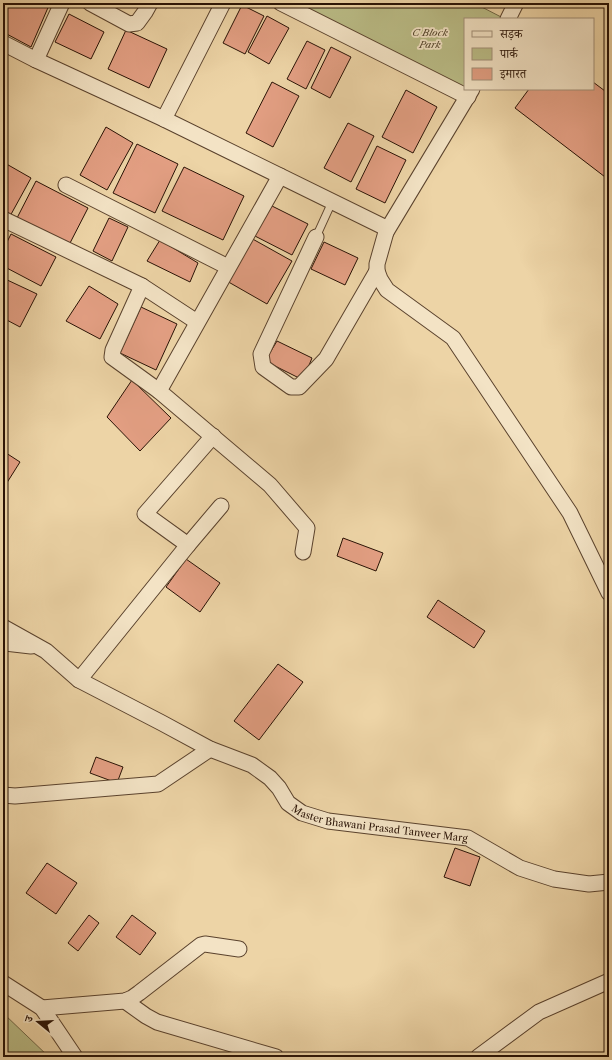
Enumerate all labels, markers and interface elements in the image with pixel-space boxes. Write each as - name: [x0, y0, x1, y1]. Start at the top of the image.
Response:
- legend: [464, 18, 594, 90]
- park label: C Block Park: [412, 26, 449, 51]
- text: सड़क: [499, 26, 524, 41]
- text: पार्क: [499, 46, 519, 61]
- text: इमारत: [499, 66, 527, 81]
- street label: Master Bhawani Prasad Tanveer Marg: [289, 801, 469, 844]
- north arrow: [18, 1002, 58, 1042]
- text: उ: [21, 1013, 36, 1025]

